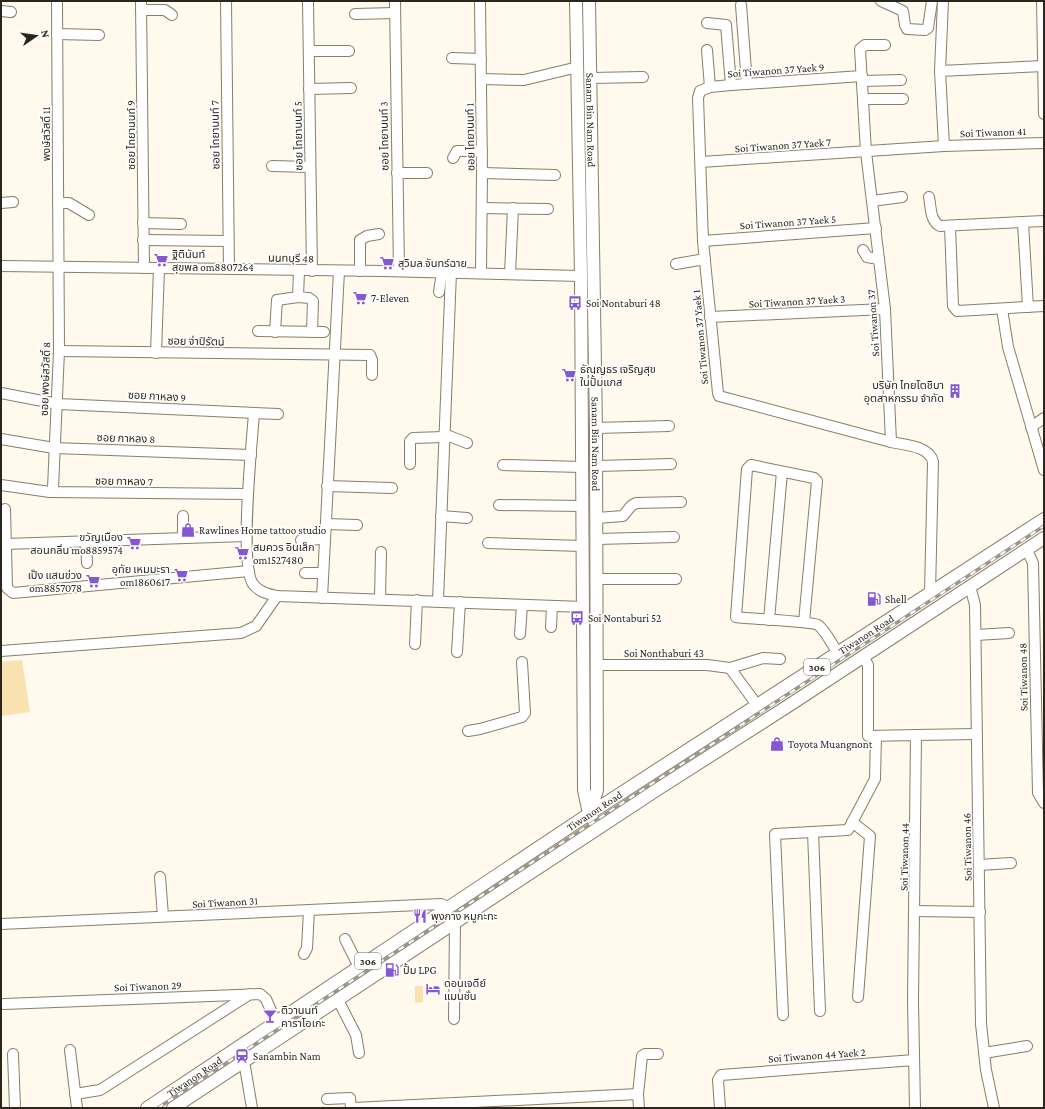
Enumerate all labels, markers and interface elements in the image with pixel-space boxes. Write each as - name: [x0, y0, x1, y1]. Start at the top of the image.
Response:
- north arrow: [16, 16, 56, 56]
- text: N: [39, 29, 53, 39]
- street label: Soi Tiwanon 37 Yaek 9: [727, 61, 825, 79]
- street label: Sanam Bin Nam Road: [584, 73, 598, 168]
- street label: ซอย ไทยานนท์ 9: [125, 100, 137, 170]
- street label: ซอย ไทยานนท์ 7: [208, 100, 222, 170]
- street label: ซอย ไทยานนท์ 5: [291, 101, 305, 171]
- street label: ซอย ไทยานนท์ 3: [377, 101, 391, 171]
- street label: ซอย ไทยานนท์ 1: [463, 103, 477, 171]
- street label: พงษ์สวัสดิ์ 11: [40, 106, 52, 161]
- street label: Soi Tiwanon 41: [960, 125, 1027, 139]
- street label: Soi Tiwanon 37 Yaek 7: [734, 136, 832, 154]
- street label: Soi Tiwanon 37 Yaek 5: [739, 213, 837, 231]
- place label: ฐิตินันท์ สุขพล om8807264: [172, 248, 254, 274]
- supermarket icon: ฐิตินันท์ สุขพล om8807264: [153, 252, 169, 268]
- street label: นนทบุรี 48: [268, 252, 314, 265]
- supermarket icon: สุวิมล จันทร์ฉาย: [379, 255, 395, 271]
- place label: สุวิมล จันทร์ฉาย: [398, 257, 467, 270]
- street label: Soi Tiwanon 37 Yaek 1: [690, 289, 710, 385]
- street label: Soi Tiwanon 37: [865, 289, 881, 357]
- supermarket icon: 7-Eleven: [352, 290, 368, 306]
- place label: 7-Eleven: [371, 292, 409, 304]
- street label: Soi Tiwanon 37 Yaek 3: [748, 292, 846, 310]
- bus stop icon: Soi Nontaburi 48: [567, 295, 583, 311]
- place label: Soi Nontaburi 48: [586, 297, 661, 309]
- street label: ซอย จ่าปิรัตน์: [167, 335, 225, 347]
- street label: ซอย พงษ์สวัสดิ์ 8: [37, 342, 52, 416]
- place label: ธัญญธร เจริญสุข ในปั้มแกส: [580, 363, 656, 388]
- supermarket icon: ธัญญธร เจริญสุข ในปั้มแกส: [561, 367, 577, 383]
- place label: บริษัท ไทยโตชิบา อุตสาหกรรม จำกัด: [864, 379, 944, 405]
- building icon: บริษัท ไทยโตชิบา อุตสาหกรรม จำกัด: [947, 383, 963, 399]
- street label: ซอย กาหลง 9: [128, 388, 186, 404]
- street label: Sanam Bin Nam Road: [589, 397, 602, 491]
- street label: ซอย กาหลง 8: [96, 431, 156, 445]
- street label: ซอย กาหลง 7: [95, 474, 153, 488]
- shop icon: Rawlines Home tattoo studio: [180, 522, 196, 538]
- place label: Rawlines Home tattoo studio: [199, 524, 327, 536]
- place label: ขวัญเมือง สอนกลิ่น mo8859574: [30, 531, 123, 556]
- supermarket icon: ขวัญเมือง สอนกลิ่น mo8859574: [126, 535, 142, 551]
- place label: สมควร อินเล็ก om1527480: [253, 541, 315, 566]
- supermarket icon: สมควร อินเล็ก om1527480: [234, 545, 250, 561]
- place label: อุทัย เหมมะรา om1860617: [112, 563, 170, 588]
- supermarket icon: อุทัย เหมมะรา om1860617: [173, 567, 189, 583]
- place label: เป็ง แสนข่วง om8857078: [28, 569, 82, 594]
- supermarket icon: เป็ง แสนข่วง om8857078: [85, 573, 101, 589]
- fuel station icon: Shell: [866, 591, 882, 607]
- place label: Shell: [885, 593, 907, 605]
- bus stop icon: Soi Nontaburi 52: [569, 610, 585, 626]
- place label: Soi Nontaburi 52: [588, 612, 661, 624]
- street label: Tiwanon Road: [836, 612, 896, 657]
- street label: Soi Tiwanon 48: [1016, 643, 1030, 711]
- street label: Soi Nonthaburi 43: [624, 647, 704, 659]
- road number: 306: [804, 659, 830, 675]
- shop icon: Toyota Muangnont: [769, 736, 785, 752]
- place label: Toyota Muangnont: [788, 738, 873, 751]
- street label: Tiwanon Road: [564, 788, 624, 833]
- street label: Soi Tiwanon 46: [960, 813, 974, 881]
- street label: Soi Tiwanon 44: [897, 822, 911, 891]
- street label: Soi Tiwanon 31: [192, 894, 258, 910]
- restaurant icon: พุงกาง หมูกะทะ: [412, 908, 428, 924]
- place label: พุงกาง หมูกะทะ: [431, 910, 498, 923]
- road number: 306: [355, 953, 381, 969]
- fuel station icon: ปั้ม LPG: [384, 962, 400, 978]
- place label: ปั้ม LPG: [403, 962, 436, 976]
- place label: ดอนเจดีย์ แมนชั่น: [444, 977, 486, 1002]
- street label: Soi Tiwanon 29: [114, 979, 182, 993]
- hotel icon: ดอนเจดีย์ แมนชั่น: [425, 981, 441, 997]
- place label: ติวานนท์ คาราโอเกะ: [281, 1004, 325, 1029]
- bar icon: ติวานนท์ คาราโอเกะ: [262, 1008, 278, 1024]
- street label: Soi Tiwanon 44 Yaek 2: [768, 1046, 866, 1064]
- station icon: Sanambin Nam: [234, 1048, 250, 1064]
- place label: Sanambin Nam: [253, 1050, 321, 1062]
- street label: Tiwanon Road: [165, 1054, 224, 1099]

